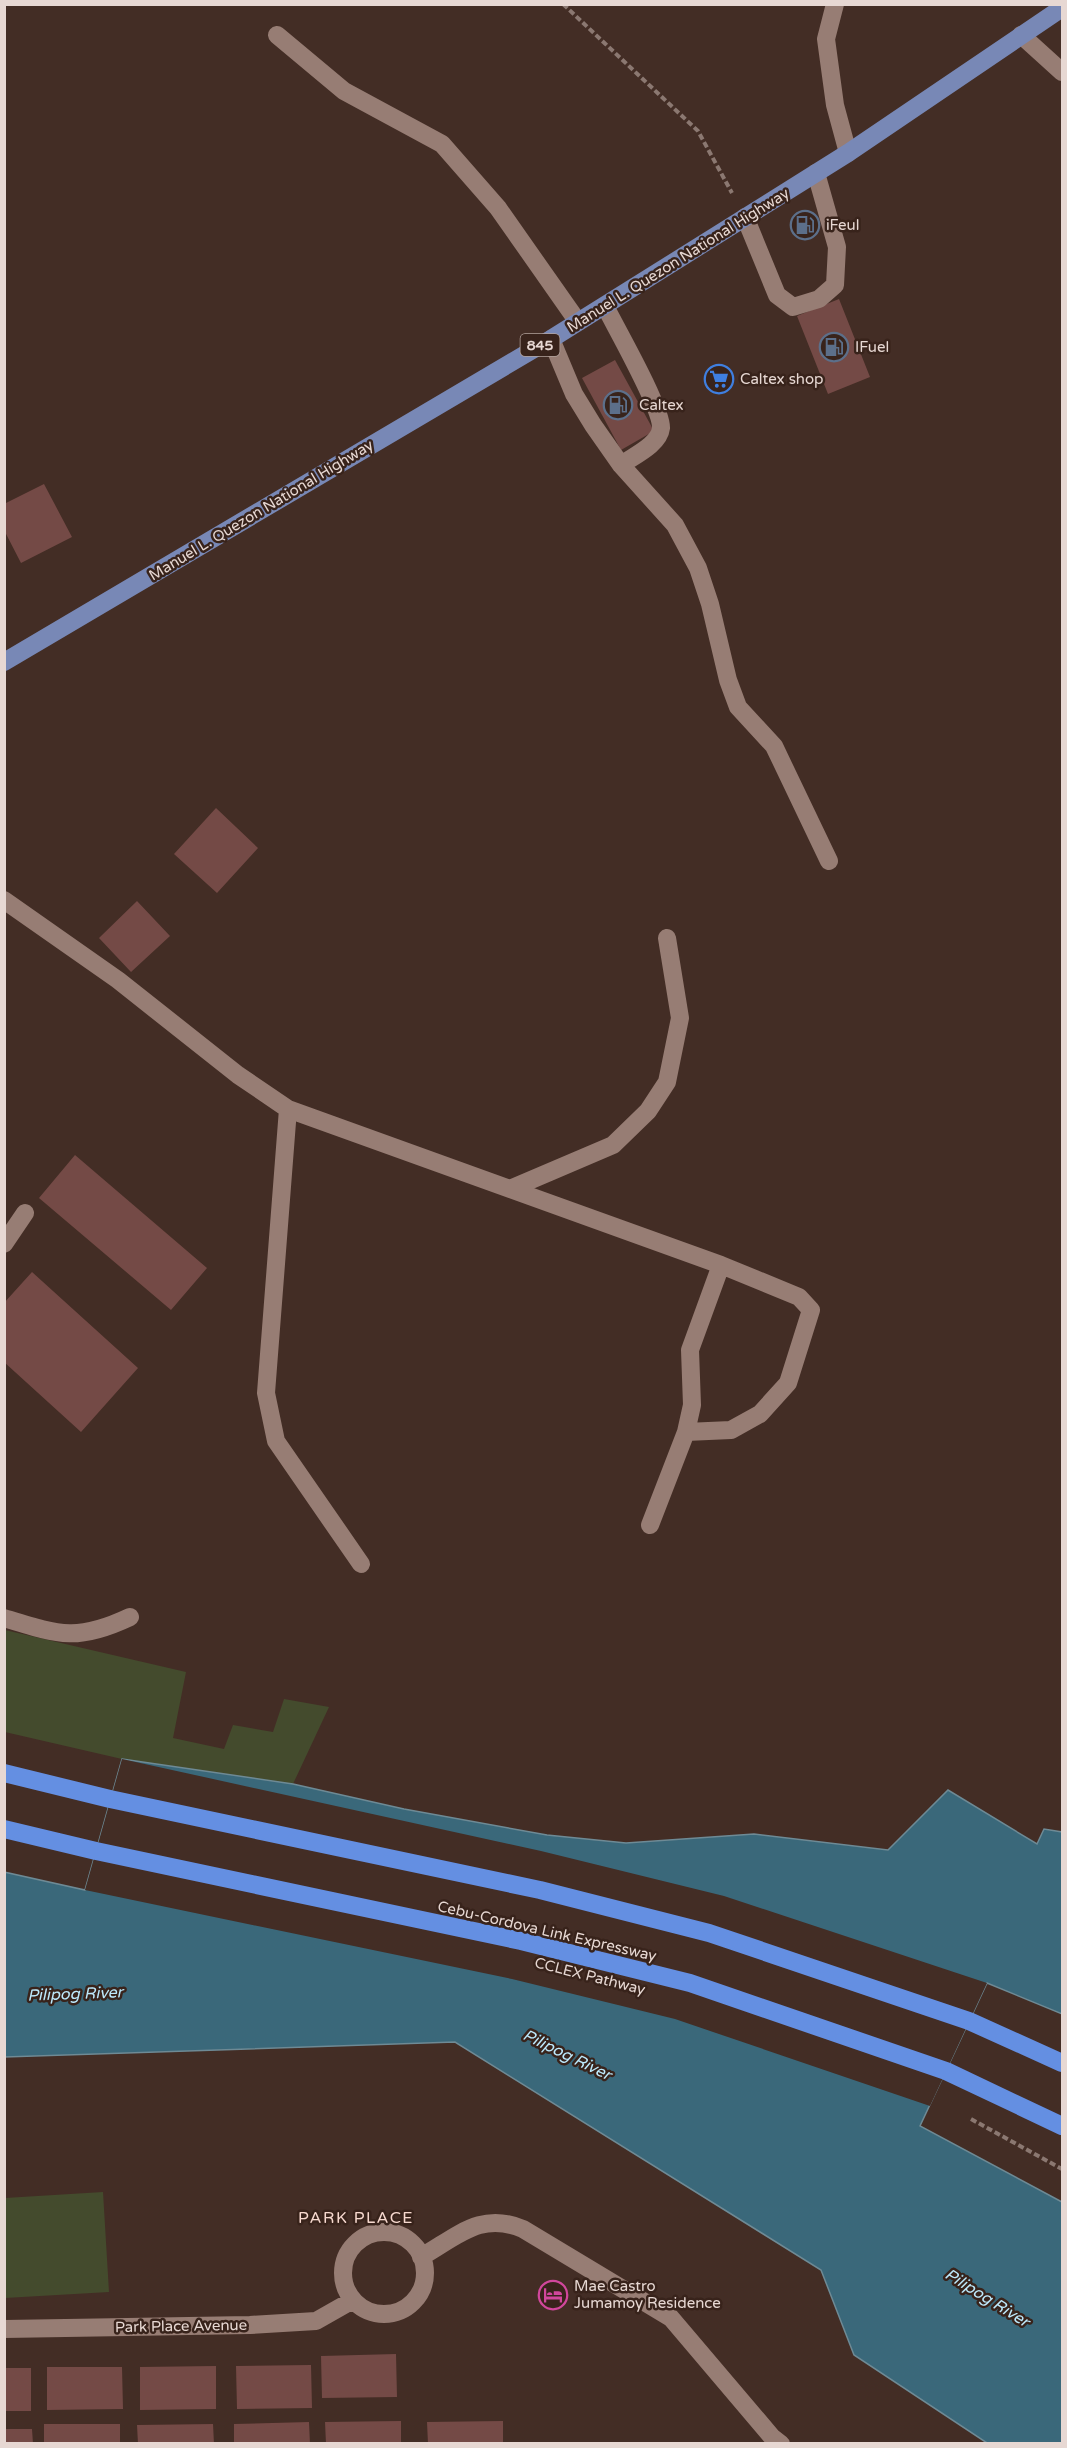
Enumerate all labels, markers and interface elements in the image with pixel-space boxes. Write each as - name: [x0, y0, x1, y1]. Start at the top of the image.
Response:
- street label: Manuel L. Quezon National Highway: [564, 184, 792, 336]
- fuel station icon: iFeul: [789, 209, 821, 241]
- place label: iFeul: [826, 216, 859, 234]
- fuel station icon: IFuel: [818, 331, 850, 363]
- road number: 845: [520, 334, 560, 356]
- place label: IFuel: [855, 338, 889, 356]
- supermarket icon: Caltex shop: [703, 363, 735, 395]
- place label: Caltex shop: [740, 370, 824, 388]
- fuel station icon: Caltex: [602, 389, 634, 421]
- place label: Caltex: [639, 396, 684, 414]
- street label: Manuel L. Quezon National Highway: [146, 436, 376, 584]
- street label: Cebu-Cordova Link Expressway: [436, 1897, 658, 1965]
- street label: CCLEX Pathway: [533, 1954, 647, 1998]
- water label: Pilipog River: [27, 1982, 125, 2006]
- water label: Pilipog River: [520, 2025, 616, 2086]
- district label: PARK PLACE: [298, 2208, 414, 2228]
- water label: Pilipog River: [941, 2264, 1034, 2333]
- place label: Mae Castro Jumamoy Residence: [574, 2277, 721, 2312]
- hotel icon: Mae Castro Jumamoy Residence: [537, 2279, 569, 2311]
- street label: Park Place Avenue: [115, 2316, 247, 2336]

